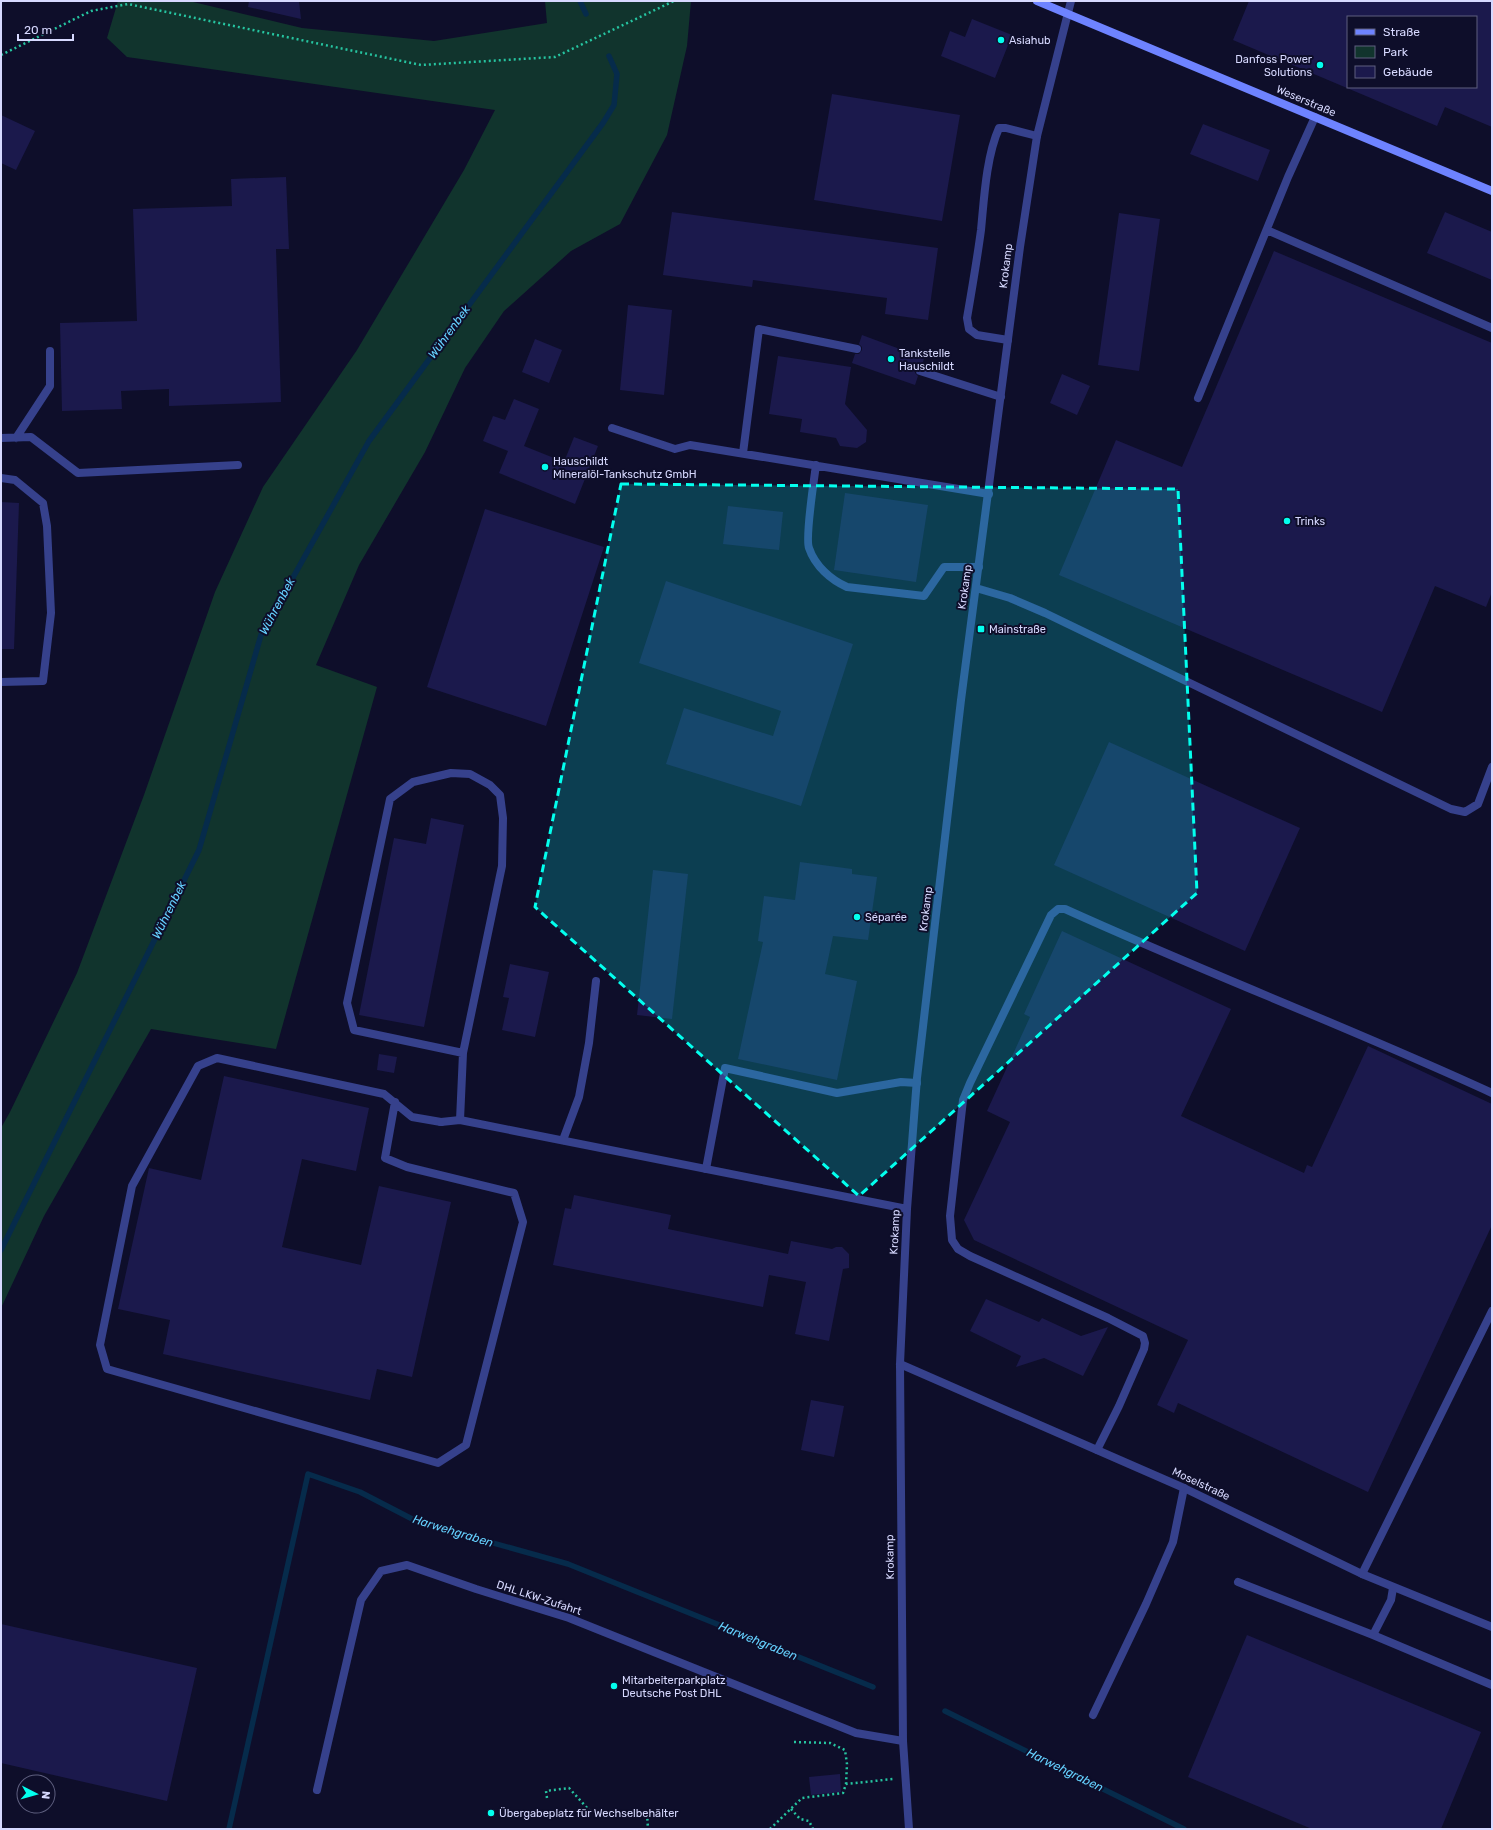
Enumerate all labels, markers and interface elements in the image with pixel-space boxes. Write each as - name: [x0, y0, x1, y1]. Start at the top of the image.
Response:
- scale bar: [18, 16, 73, 42]
- legend: [1347, 16, 1477, 88]
- text: 20 m: [24, 23, 52, 37]
- text: Straße: [1383, 25, 1420, 39]
- place label: Asiahub: [1009, 34, 1051, 47]
- marker: Asiahub: [996, 35, 1006, 45]
- text: Park: [1383, 45, 1409, 59]
- place label: Danfoss Power Solutions: [1235, 53, 1313, 79]
- marker: Danfoss Power Solutions: [1315, 60, 1325, 70]
- text: Gebäude: [1383, 65, 1433, 79]
- street label: Weserstraße: [1274, 83, 1338, 119]
- street label: Krokamp: [997, 243, 1015, 289]
- water label: Wührenbek: [425, 302, 473, 361]
- place label: Tankstelle Hauschildt: [899, 347, 955, 373]
- marker: Tankstelle Hauschildt: [886, 354, 896, 364]
- place label: Hauschildt Mineralöl-Tankschutz GmbH: [553, 455, 697, 481]
- marker: Hauschildt Mineralöl-Tankschutz GmbH: [540, 462, 550, 472]
- place label: Trinks: [1295, 515, 1326, 528]
- marker: Trinks: [1282, 516, 1292, 526]
- street label: Krokamp: [955, 564, 975, 610]
- water label: Wührenbek: [256, 574, 298, 637]
- place label: Mainstraße: [989, 623, 1046, 636]
- marker: Mainstraße: [976, 624, 986, 634]
- water label: Wührenbek: [149, 878, 189, 941]
- street label: Krokamp: [917, 886, 935, 932]
- place label: Séparée: [865, 911, 907, 924]
- marker: Séparée: [852, 912, 862, 922]
- street label: Krokamp: [887, 1209, 903, 1255]
- street label: Moselstraße: [1170, 1465, 1232, 1503]
- water label: Harwehgraben: [411, 1512, 495, 1550]
- street label: Krokamp: [883, 1534, 897, 1580]
- street label: DHL LKW-Zufahrt: [495, 1578, 584, 1618]
- water label: Harwehgraben: [717, 1619, 799, 1663]
- place label: Mitarbeiterparkplatz Deutsche Post DHL: [622, 1674, 726, 1700]
- marker: Mitarbeiterparkplatz Deutsche Post DHL: [609, 1681, 619, 1691]
- water label: Harwehgraben: [1024, 1745, 1106, 1795]
- north arrow: [16, 1774, 56, 1814]
- text: N: [39, 1790, 52, 1800]
- place label: Übergabeplatz für Wechselbehälter: [499, 1807, 679, 1820]
- marker: Übergabeplatz für Wechselbehälter: [486, 1808, 496, 1818]

